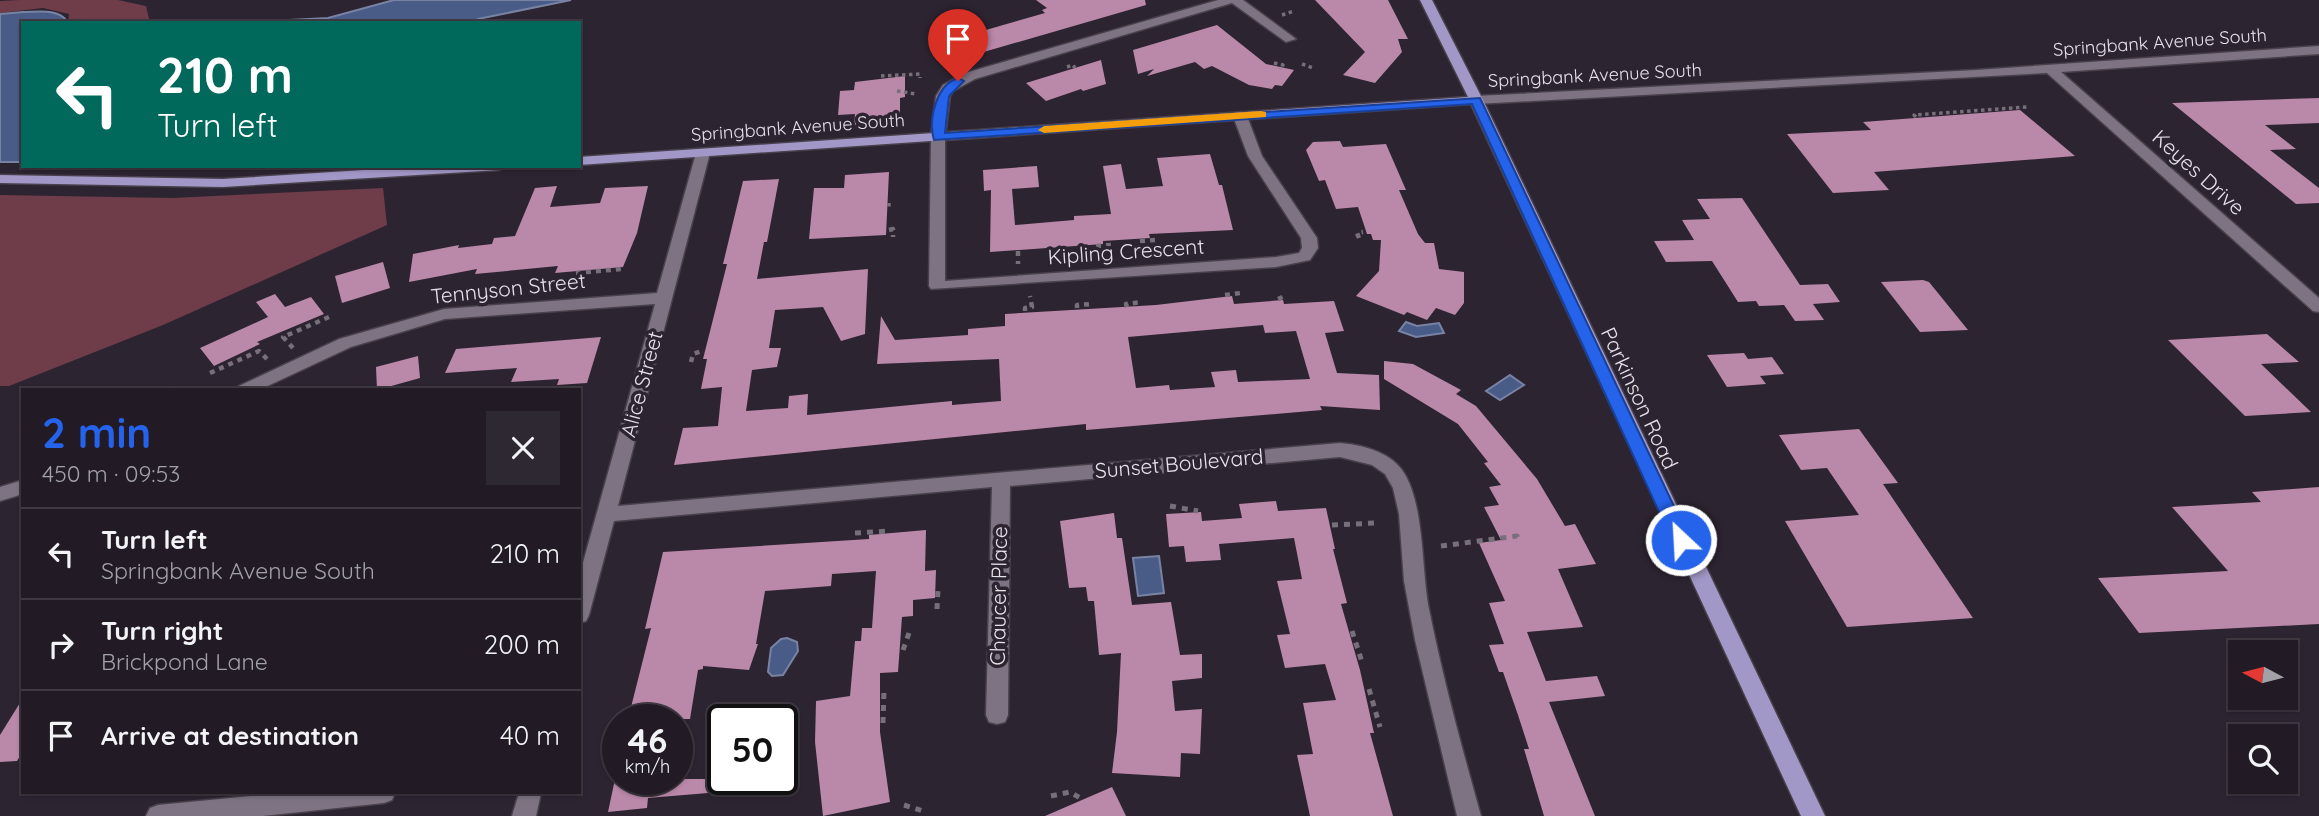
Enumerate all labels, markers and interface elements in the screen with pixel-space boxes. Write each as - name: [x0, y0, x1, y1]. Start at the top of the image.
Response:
- pin: [928, 9, 988, 81]
- icon: arrive: [939, 20, 977, 58]
- street label: Springbank Avenue South: [2052, 23, 2268, 61]
- text: 210 m: [157, 44, 293, 105]
- icon: left: [42, 49, 133, 140]
- street label: Springbank Avenue South: [1487, 58, 1703, 92]
- text: Turn left: [157, 105, 278, 145]
- street label: Springbank Avenue South: [690, 108, 906, 146]
- street label: Keyes Drive: [2147, 124, 2251, 220]
- street label: Kipling Crescent: [1047, 233, 1205, 269]
- street label: Tennyson Street: [429, 267, 587, 309]
- street label: Parkinson Road: [1596, 323, 1684, 473]
- street label: Alice Street: [614, 328, 668, 440]
- text: 2 min: [42, 406, 151, 459]
- button: close: [486, 411, 560, 485]
- street label: Sunset Boulevard: [1094, 443, 1264, 483]
- text: 450 m · 09:53: [42, 459, 180, 488]
- position arrow: [1644, 503, 1718, 577]
- text: Turn left: [101, 523, 208, 556]
- street label: Chaucer Place: [984, 526, 1012, 666]
- icon: left: [42, 535, 80, 573]
- text: 210 m: [490, 537, 560, 570]
- text: Springbank Avenue South: [101, 556, 375, 585]
- text: Turn right: [101, 614, 223, 647]
- icon: right: [42, 626, 80, 664]
- text: 200 m: [484, 628, 560, 661]
- north arrow: [2228, 640, 2298, 710]
- map controls: [2228, 640, 2298, 794]
- text: Brickpond Lane: [101, 647, 268, 676]
- speed limit sign: 50: [707, 704, 798, 795]
- icon: arrive: [42, 717, 80, 755]
- text: 46: [628, 718, 667, 762]
- text: Arrive at destination: [101, 719, 359, 752]
- text: 40 m: [500, 719, 560, 752]
- button: search: [2228, 724, 2298, 794]
- text: km/h: [625, 755, 670, 778]

